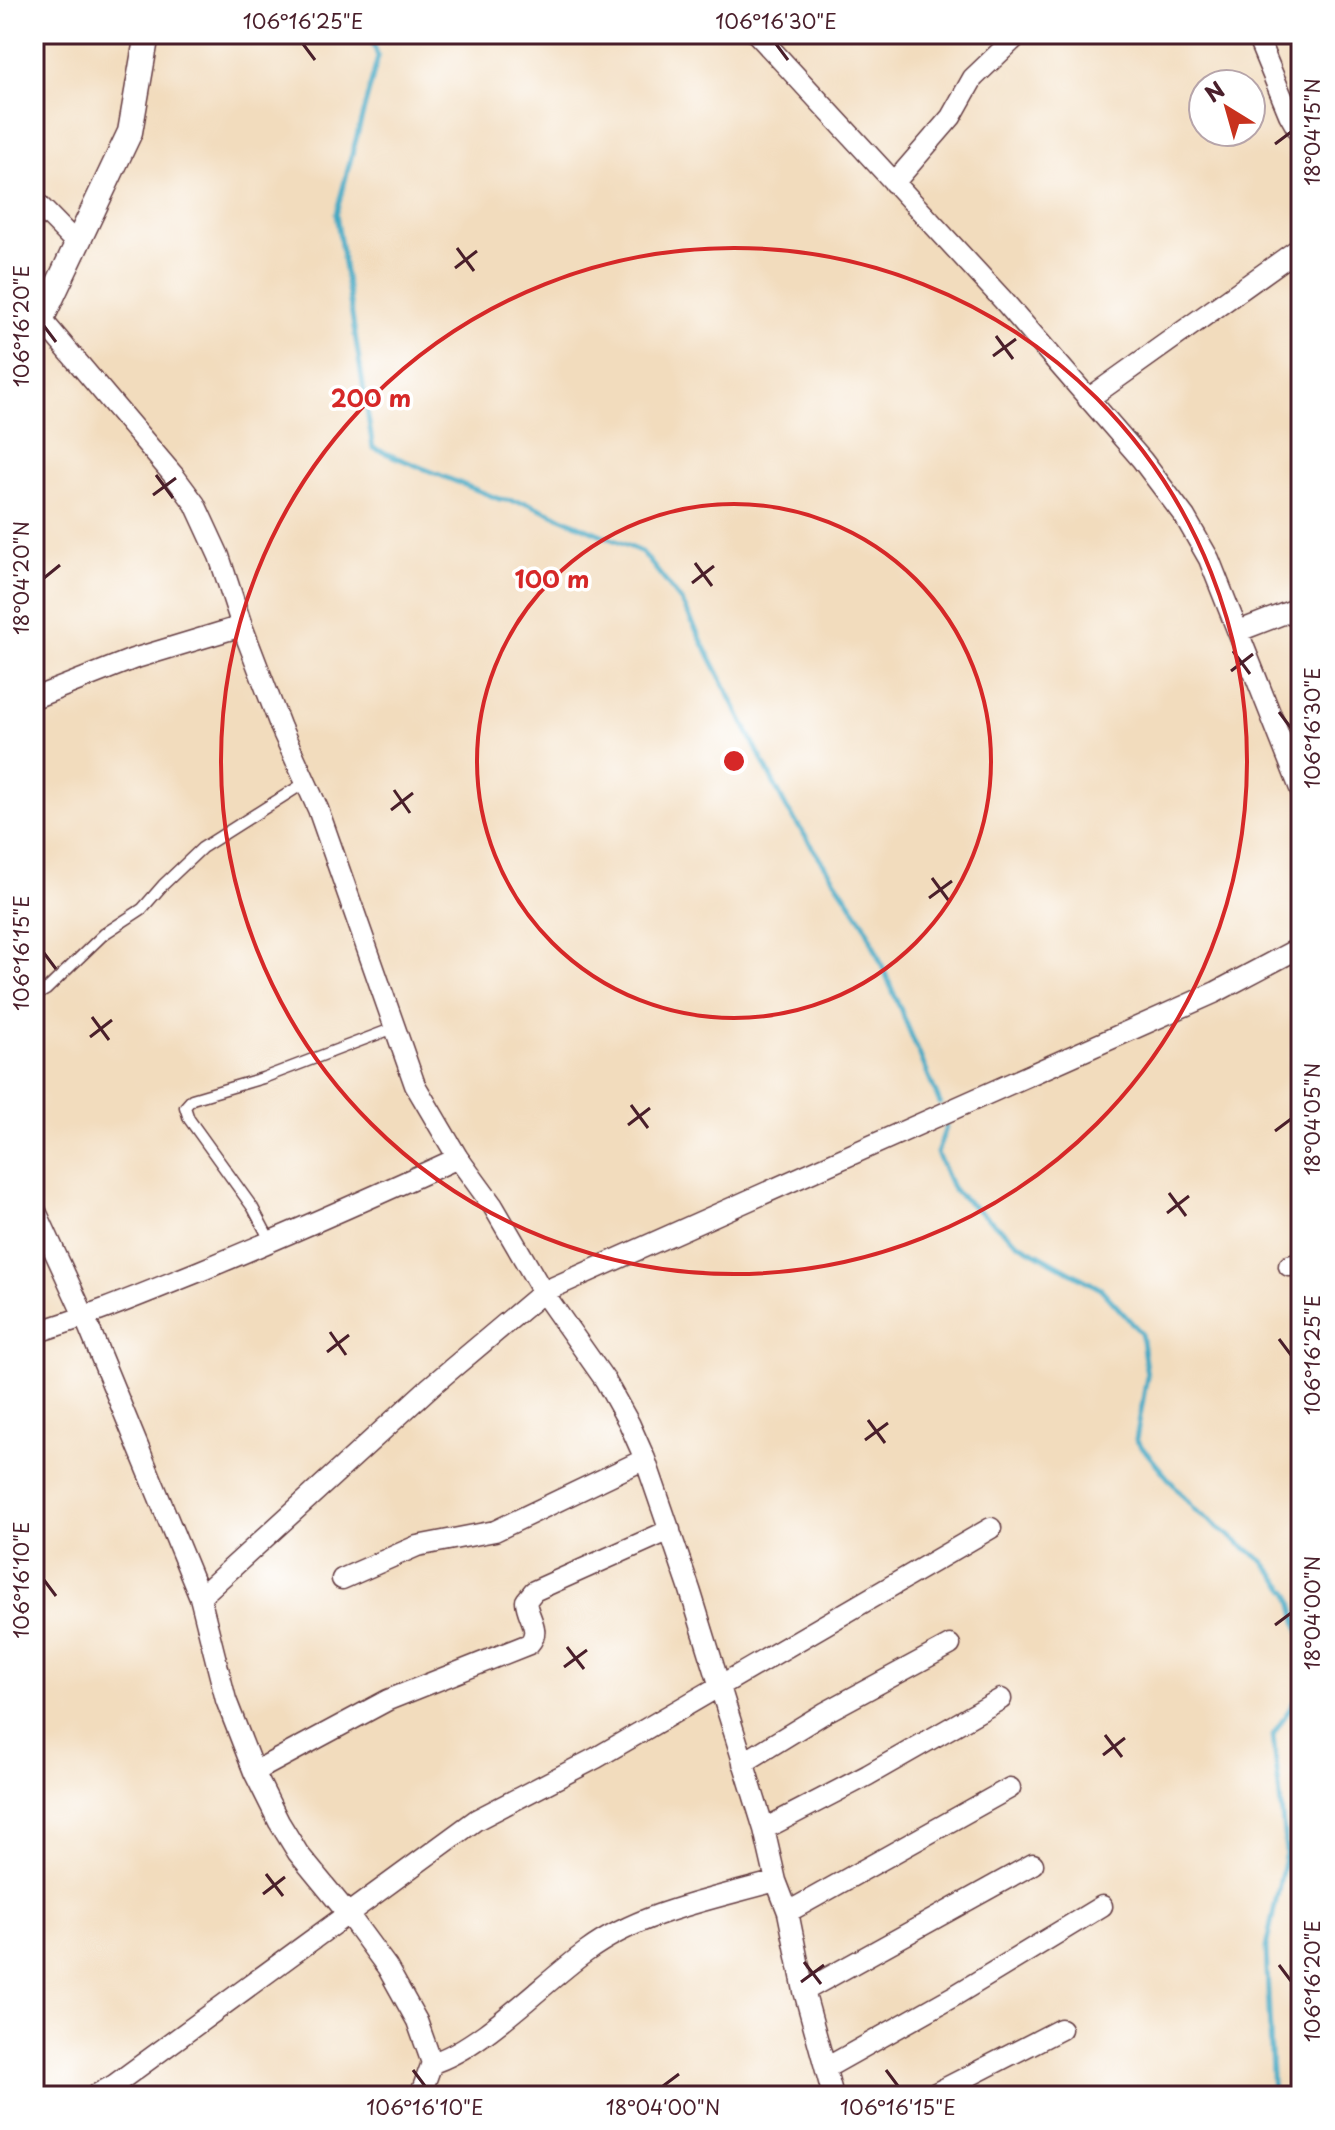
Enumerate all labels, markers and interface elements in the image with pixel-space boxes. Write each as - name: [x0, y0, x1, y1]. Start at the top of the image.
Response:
- text: 106°16'25"E: [243, 6, 363, 36]
- text: 106°16'30"E: [715, 6, 837, 36]
- north arrow: [1187, 68, 1267, 148]
- text: N: [1197, 72, 1231, 109]
- text: 18°04'15"N: [1297, 78, 1327, 186]
- text: 106°16'20"E: [6, 265, 36, 387]
- text: 200 m: [331, 379, 411, 415]
- text: 18°04'20"N: [6, 521, 36, 635]
- text: 100 m: [515, 560, 589, 596]
- text: 106°16'30"E: [1297, 667, 1327, 789]
- centre of rings: [720, 747, 748, 775]
- text: 106°16'15"E: [6, 895, 36, 1011]
- text: 18°04'05"N: [1297, 1063, 1327, 1175]
- text: 106°16'25"E: [1297, 1295, 1327, 1415]
- text: 106°16'10"E: [6, 1521, 36, 1639]
- text: 18°04'00"N: [1297, 1556, 1327, 1670]
- text: 106°16'20"E: [1297, 1920, 1327, 2042]
- text: 106°16'10"E: [366, 2092, 484, 2122]
- text: 18°04'00"N: [606, 2092, 720, 2122]
- text: 106°16'15"E: [840, 2092, 956, 2122]

